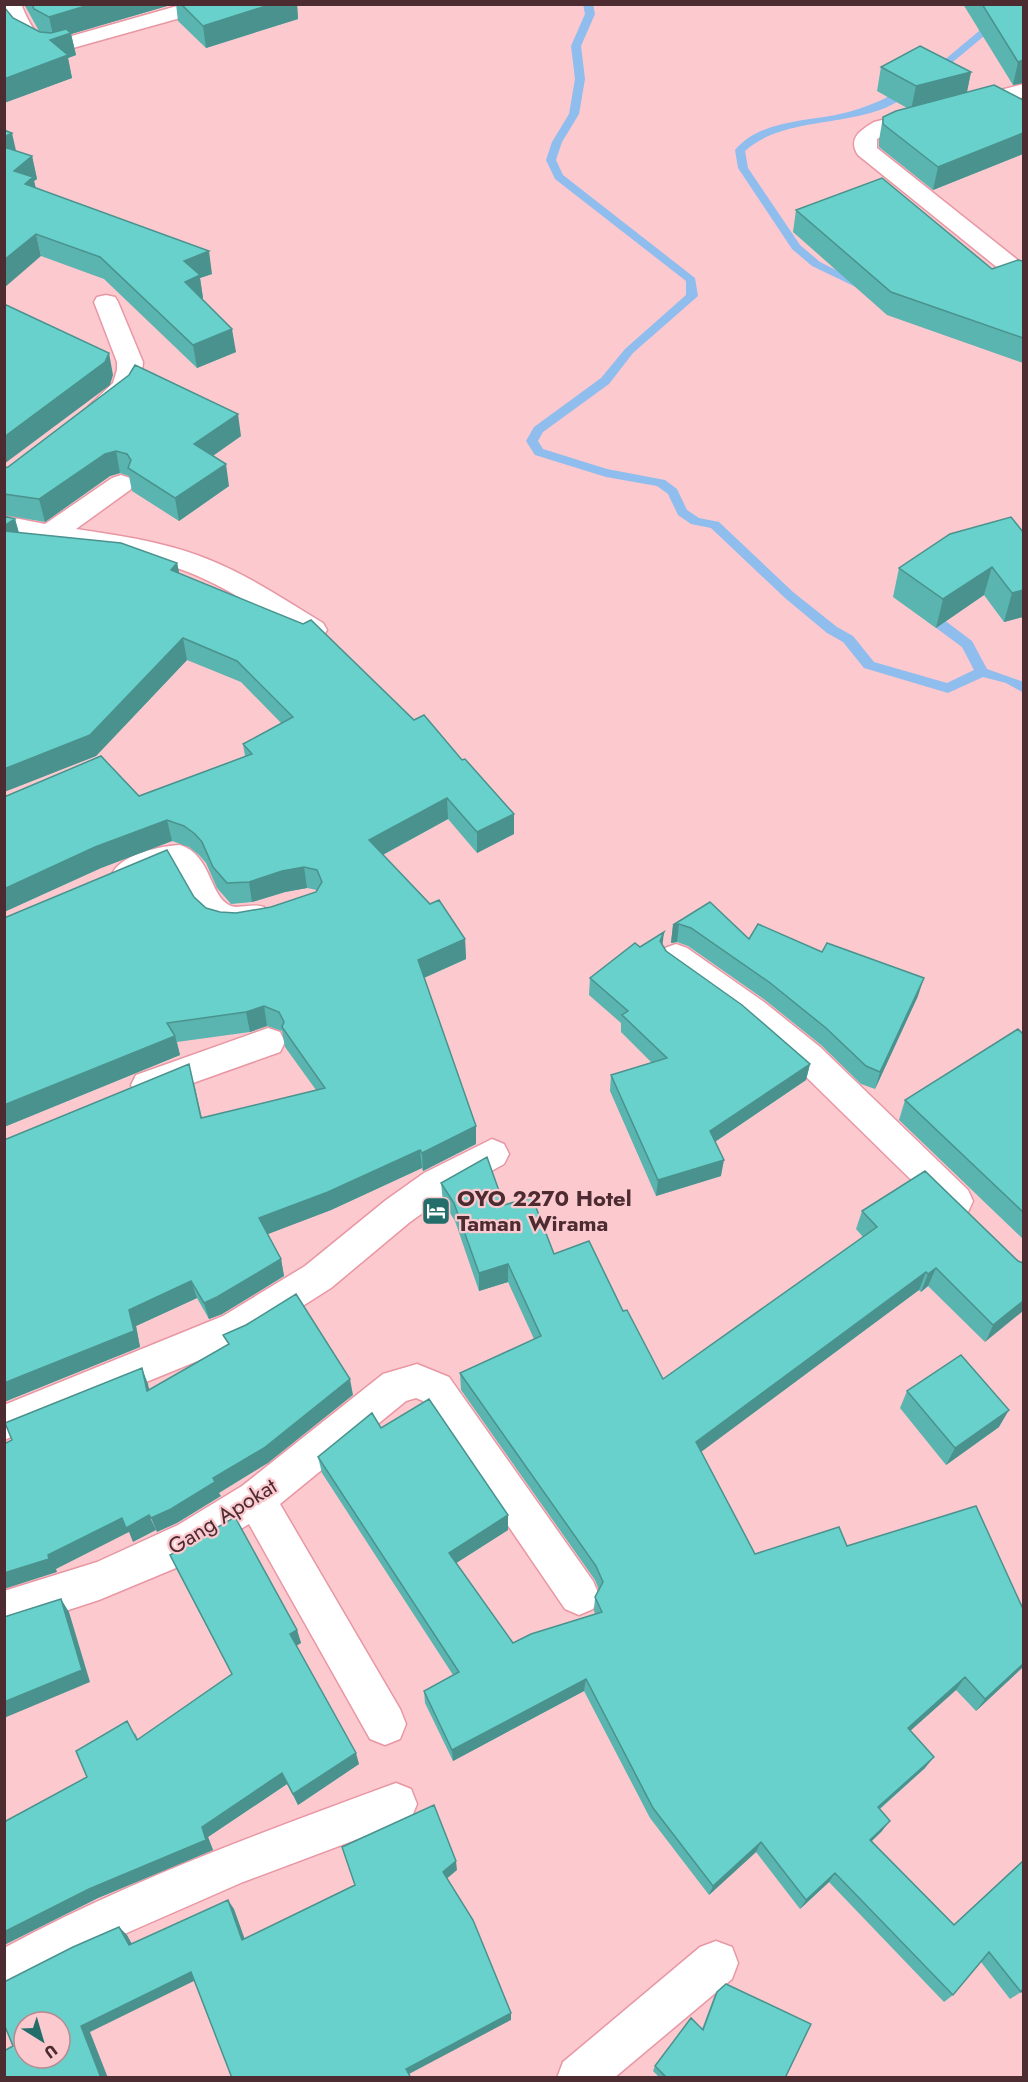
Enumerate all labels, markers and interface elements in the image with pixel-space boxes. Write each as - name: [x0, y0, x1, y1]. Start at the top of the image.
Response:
- place label: OYO 2270 Hotel Taman Wirama: [457, 1182, 632, 1239]
- hotel icon: OYO 2270 Hotel Taman Wirama: [420, 1195, 452, 1227]
- street label: Gang Apokat: [161, 1469, 283, 1562]
- north arrow: [12, 2010, 72, 2070]
- text: U: [39, 2039, 62, 2064]

